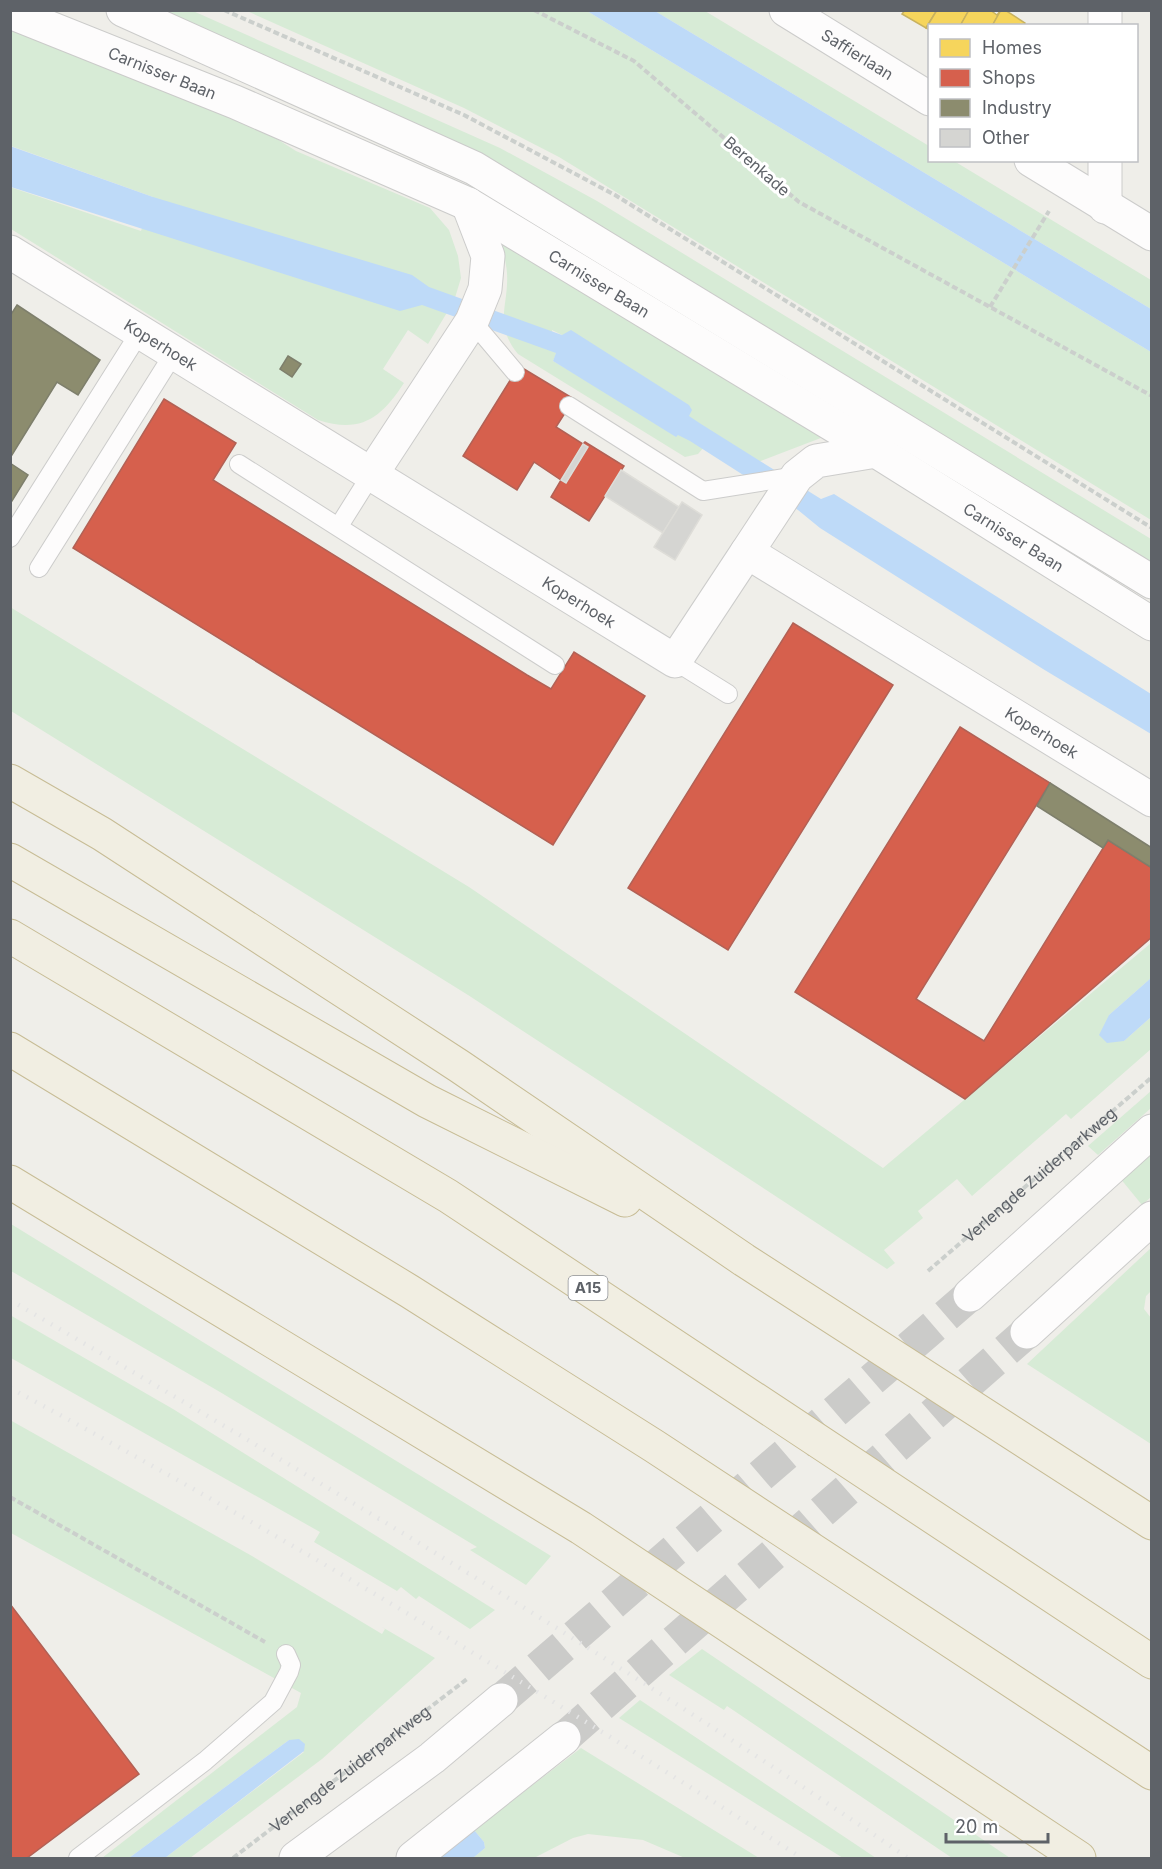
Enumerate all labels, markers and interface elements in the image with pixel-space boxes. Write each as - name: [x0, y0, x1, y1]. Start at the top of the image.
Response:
- street label: Saffierlaan: [818, 24, 897, 84]
- legend: [928, 24, 1138, 162]
- text: Homes: [982, 37, 1042, 58]
- street label: Carnisser Baan: [105, 42, 219, 104]
- text: Shops: [982, 67, 1036, 88]
- text: Industry: [982, 97, 1052, 118]
- text: Other: [982, 127, 1030, 148]
- street label: Berenkade: [720, 132, 794, 200]
- street label: Carnisser Baan: [545, 245, 653, 322]
- street label: Koperhoek: [120, 315, 201, 375]
- street label: Carnisser Baan: [960, 498, 1068, 576]
- street label: Koperhoek: [539, 572, 619, 632]
- street label: Koperhoek: [1001, 702, 1082, 763]
- street label: Verlengde Zuiderparkweg: [958, 1103, 1120, 1247]
- road number: A15: [568, 1276, 608, 1300]
- street label: Verlengde Zuiderparkweg: [266, 1701, 434, 1836]
- scale bar: [946, 1806, 1048, 1844]
- text: 20 m: [955, 1816, 998, 1837]

